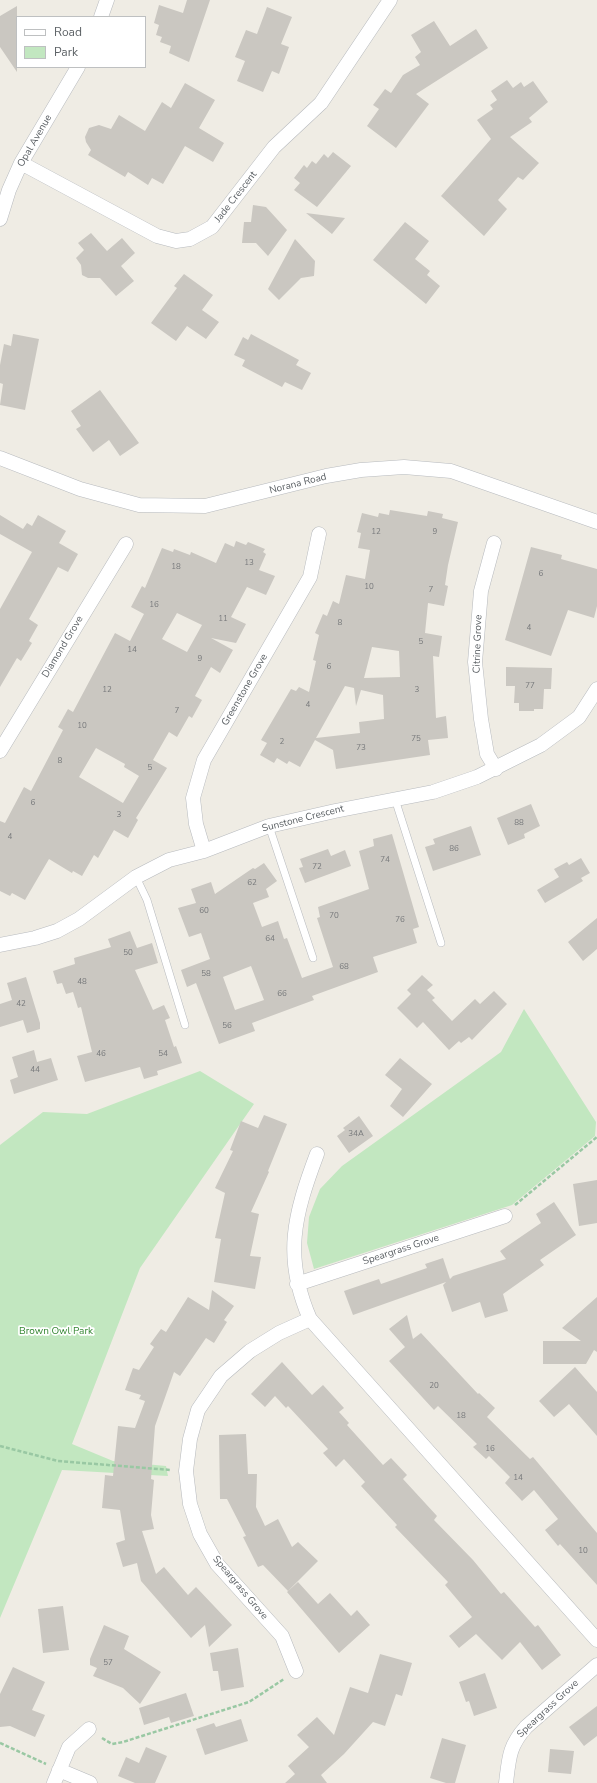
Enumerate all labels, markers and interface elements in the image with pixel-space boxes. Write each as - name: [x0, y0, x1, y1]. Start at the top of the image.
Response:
- legend: [16, 16, 146, 68]
- text: Road: [54, 24, 82, 40]
- text: Park: [54, 44, 78, 60]
- street label: Opal Avenue: [15, 113, 55, 169]
- street label: Jade Crescent: [212, 169, 260, 225]
- street label: Norana Road: [268, 471, 328, 497]
- house number: 12: [371, 527, 381, 537]
- house number: 9: [433, 527, 437, 537]
- house number: 13: [244, 558, 254, 568]
- house number: 18: [171, 562, 181, 572]
- house number: 6: [539, 569, 543, 579]
- house number: 10: [364, 582, 374, 592]
- house number: 7: [429, 585, 433, 595]
- house number: 16: [149, 600, 159, 610]
- street label: Diamond Grove: [40, 614, 86, 680]
- house number: 11: [218, 614, 228, 624]
- street label: Citrine Grove: [471, 614, 485, 674]
- house number: 8: [338, 618, 342, 628]
- house number: 4: [527, 623, 531, 633]
- house number: 5: [419, 637, 423, 647]
- house number: 14: [127, 645, 137, 655]
- street label: Greenstone Grove: [220, 652, 270, 728]
- house number: 9: [198, 654, 202, 664]
- house number: 6: [327, 662, 331, 672]
- house number: 77: [525, 681, 535, 691]
- house number: 12: [102, 685, 112, 695]
- house number: 3: [415, 685, 419, 695]
- house number: 4: [306, 700, 310, 710]
- house number: 7: [175, 706, 179, 716]
- house number: 10: [77, 721, 87, 731]
- house number: 75: [411, 734, 421, 744]
- house number: 2: [280, 737, 284, 747]
- house number: 73: [356, 743, 366, 753]
- house number: 8: [58, 756, 62, 766]
- house number: 5: [148, 763, 152, 773]
- house number: 6: [31, 798, 35, 808]
- street label: Sunstone Crescent: [261, 803, 345, 835]
- house number: 3: [117, 810, 121, 820]
- house number: 88: [514, 818, 524, 828]
- house number: 4: [8, 832, 12, 842]
- house number: 86: [449, 844, 459, 854]
- house number: 74: [380, 855, 390, 865]
- house number: 72: [312, 862, 322, 872]
- house number: 62: [247, 878, 257, 888]
- house number: 60: [199, 906, 209, 916]
- house number: 70: [329, 911, 339, 921]
- house number: 76: [395, 915, 405, 925]
- house number: 64: [265, 934, 275, 944]
- house number: 50: [123, 948, 133, 958]
- house number: 68: [339, 962, 349, 972]
- house number: 58: [201, 969, 211, 979]
- house number: 48: [77, 977, 87, 987]
- house number: 66: [277, 989, 287, 999]
- house number: 42: [16, 999, 26, 1009]
- house number: 56: [222, 1021, 232, 1031]
- house number: 46: [96, 1049, 106, 1059]
- house number: 54: [158, 1049, 168, 1059]
- house number: 44: [30, 1065, 40, 1075]
- house number: 34A: [348, 1129, 364, 1139]
- street label: Speargrass Grove: [361, 1232, 441, 1268]
- park label: Brown Owl Park: [19, 1326, 93, 1338]
- house number: 20: [429, 1381, 439, 1391]
- house number: 18: [456, 1411, 466, 1421]
- house number: 16: [485, 1444, 495, 1454]
- house number: 14: [513, 1473, 523, 1483]
- house number: 10: [578, 1546, 588, 1556]
- street label: Speargrass Grove: [210, 1554, 270, 1622]
- house number: 57: [103, 1658, 113, 1668]
- street label: Speargrass Grove: [515, 1677, 581, 1741]

